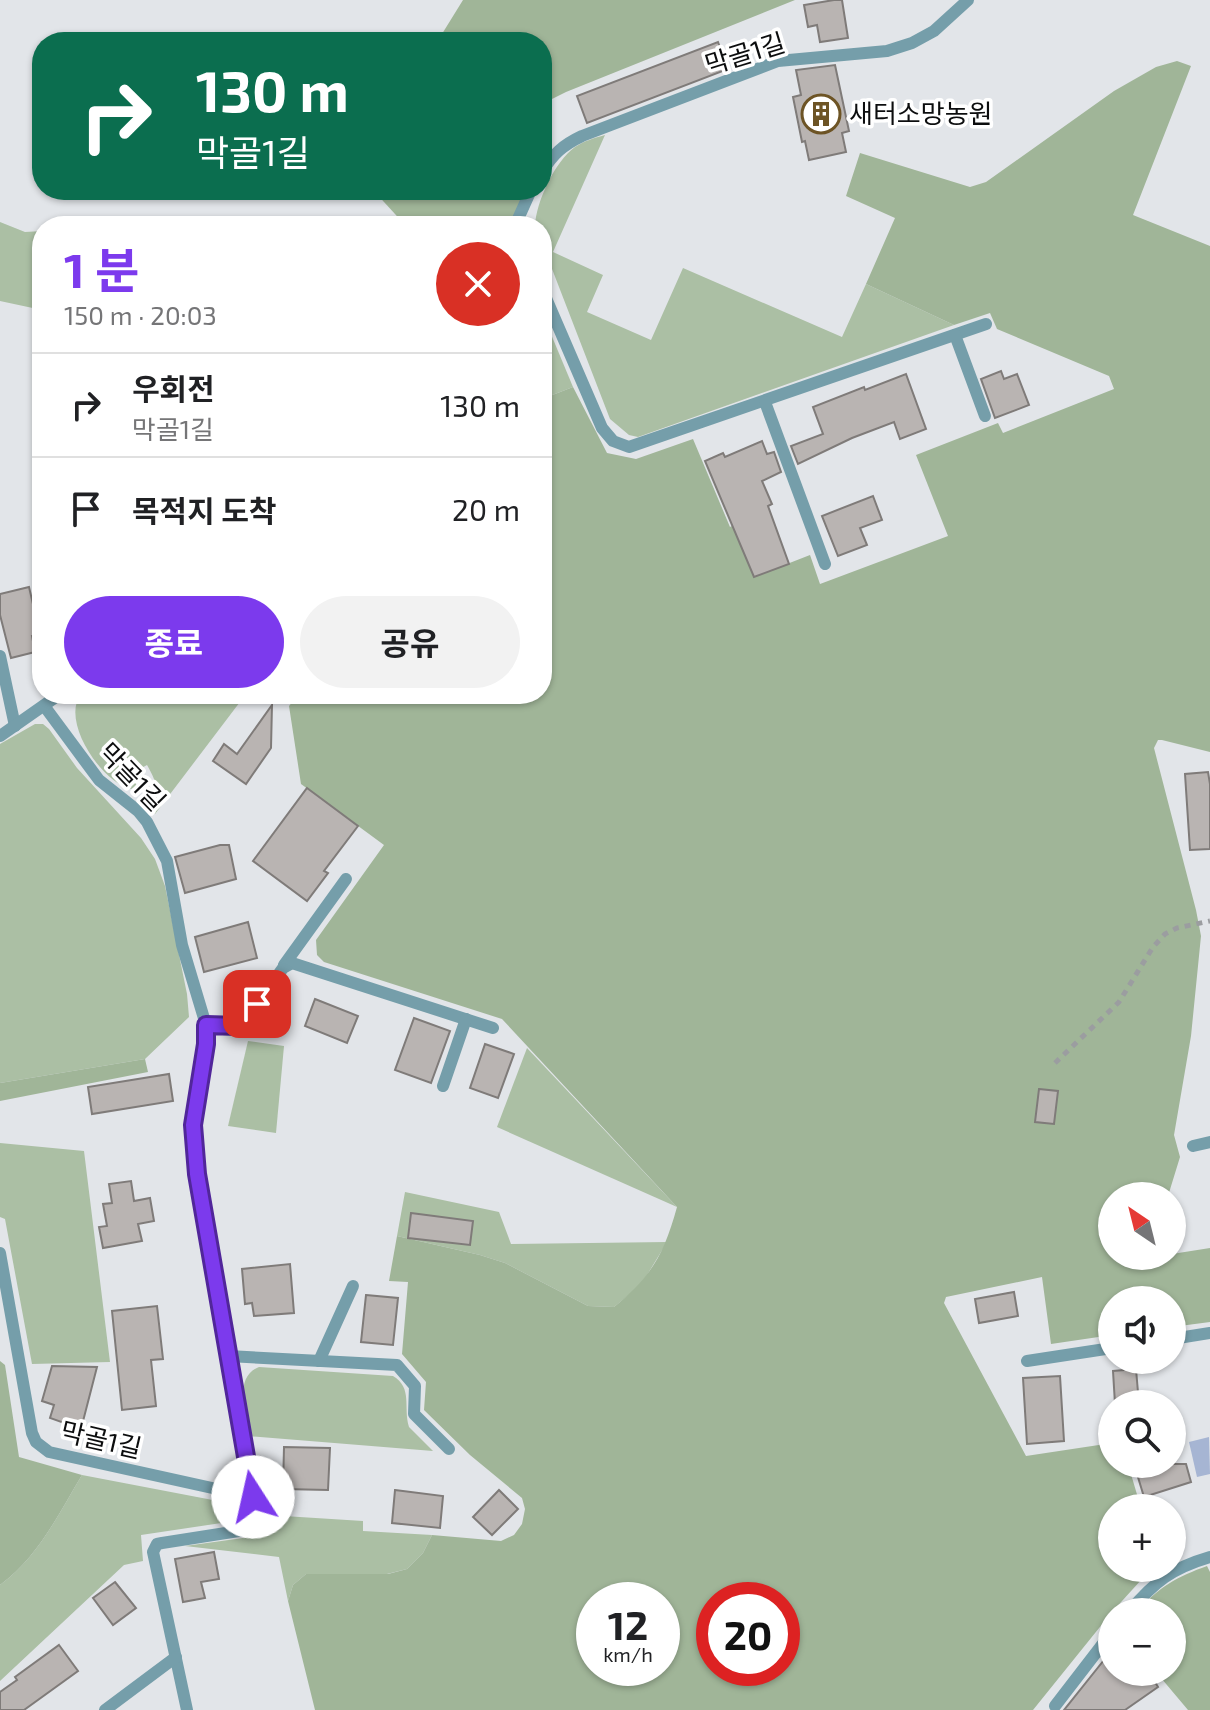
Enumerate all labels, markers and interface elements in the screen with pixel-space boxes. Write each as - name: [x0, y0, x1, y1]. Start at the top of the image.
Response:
- street label: 막골1길: [701, 26, 788, 79]
- text: 130 m: [196, 56, 349, 123]
- icon: right: [64, 64, 168, 168]
- building icon: 새터소망농원: [800, 93, 842, 135]
- place label: 새터소망농원: [849, 97, 993, 128]
- text: 막골1길: [196, 130, 310, 173]
- text: 1 분: [64, 240, 139, 298]
- button: close: [436, 242, 520, 326]
- text: 150 m · 20:03: [64, 299, 217, 330]
- text: 우회전: [132, 370, 215, 406]
- icon: right: [64, 383, 108, 427]
- text: 130 m: [440, 387, 520, 423]
- text: 막골1길: [132, 413, 214, 444]
- icon: arrive: [64, 487, 108, 531]
- text: 20 m: [452, 491, 520, 527]
- text: 목적지 도착: [132, 492, 276, 528]
- button: 종료: [64, 596, 284, 688]
- button: 공유: [300, 596, 520, 688]
- street label: 막골1길: [93, 736, 173, 816]
- pin: [223, 970, 291, 1038]
- icon: arrive: [235, 982, 279, 1026]
- north arrow: [1098, 1182, 1186, 1270]
- map controls: [1098, 1182, 1186, 1686]
- button: sound: [1098, 1286, 1186, 1374]
- button: search: [1098, 1390, 1186, 1478]
- street label: 막골1길: [58, 1414, 145, 1463]
- position arrow: [211, 1455, 295, 1539]
- button: +: [1098, 1494, 1186, 1582]
- speed limit sign: 20: [696, 1582, 800, 1686]
- button: −: [1098, 1598, 1186, 1686]
- text: 12: [608, 1600, 648, 1648]
- text: km/h: [603, 1642, 653, 1666]

